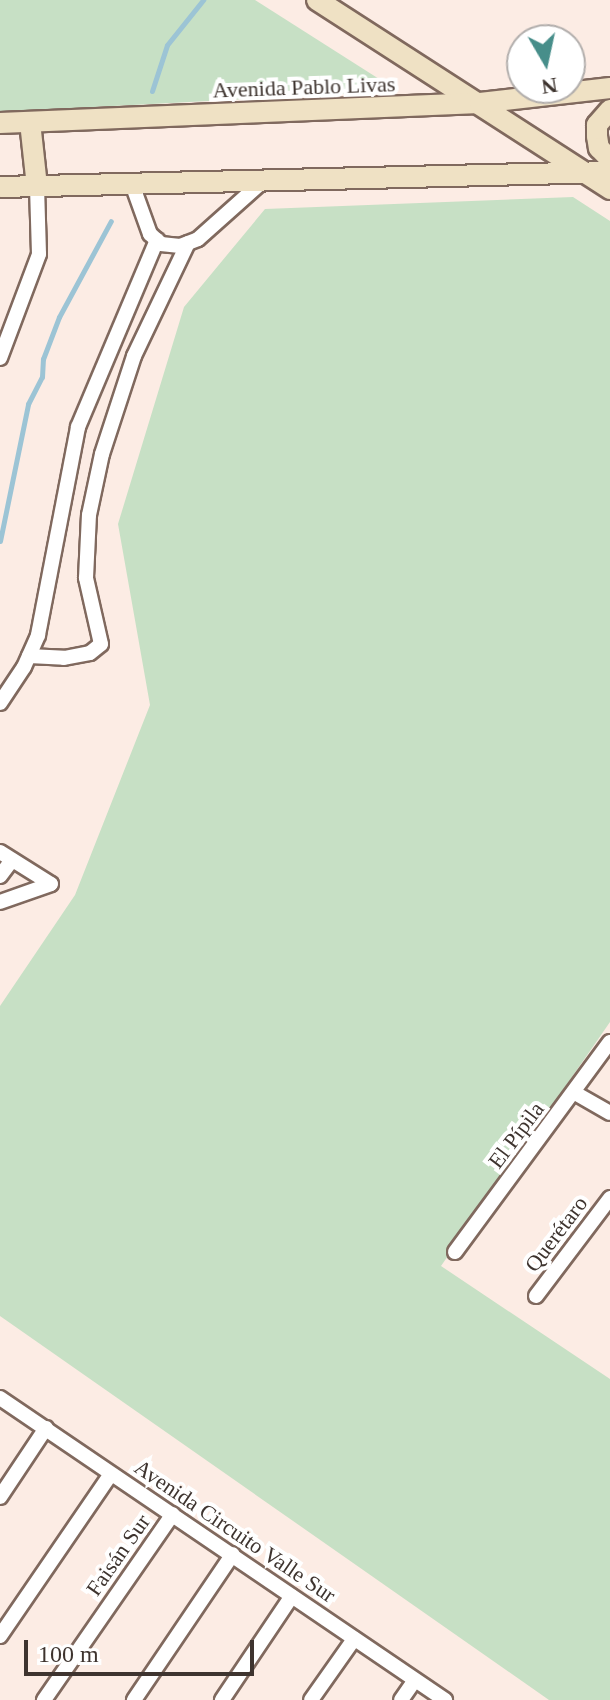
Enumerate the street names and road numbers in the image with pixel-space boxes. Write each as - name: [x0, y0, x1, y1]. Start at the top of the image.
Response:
- street label: Avenida Pablo Livas: [212, 71, 396, 103]
- street label: El Pípila: [482, 1097, 550, 1173]
- street label: Querétaro: [519, 1191, 593, 1277]
- street label: Avenida Circuito Valle Sur: [129, 1454, 341, 1608]
- street label: Faisán Sur: [80, 1509, 156, 1601]

